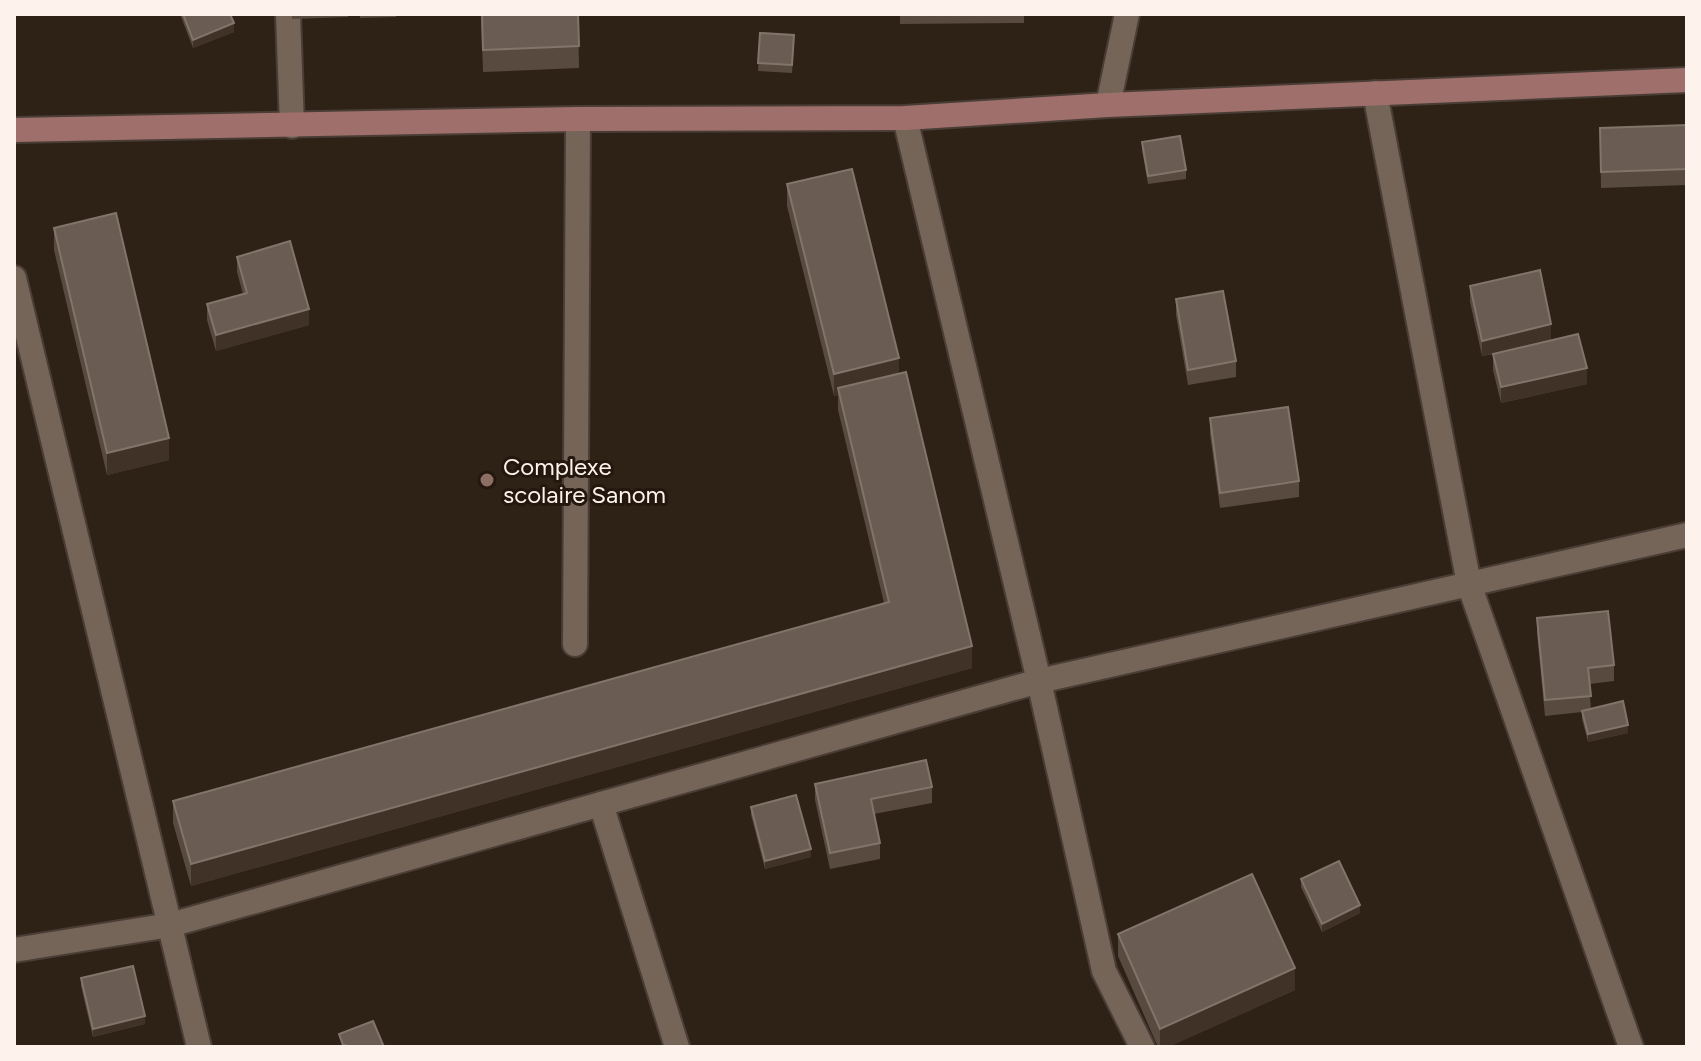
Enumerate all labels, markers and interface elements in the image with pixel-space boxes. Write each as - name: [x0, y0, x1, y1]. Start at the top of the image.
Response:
- place label: Complexe scolaire Sanom: [503, 452, 666, 509]
- marker: Complexe scolaire Sanom: [478, 471, 496, 489]

